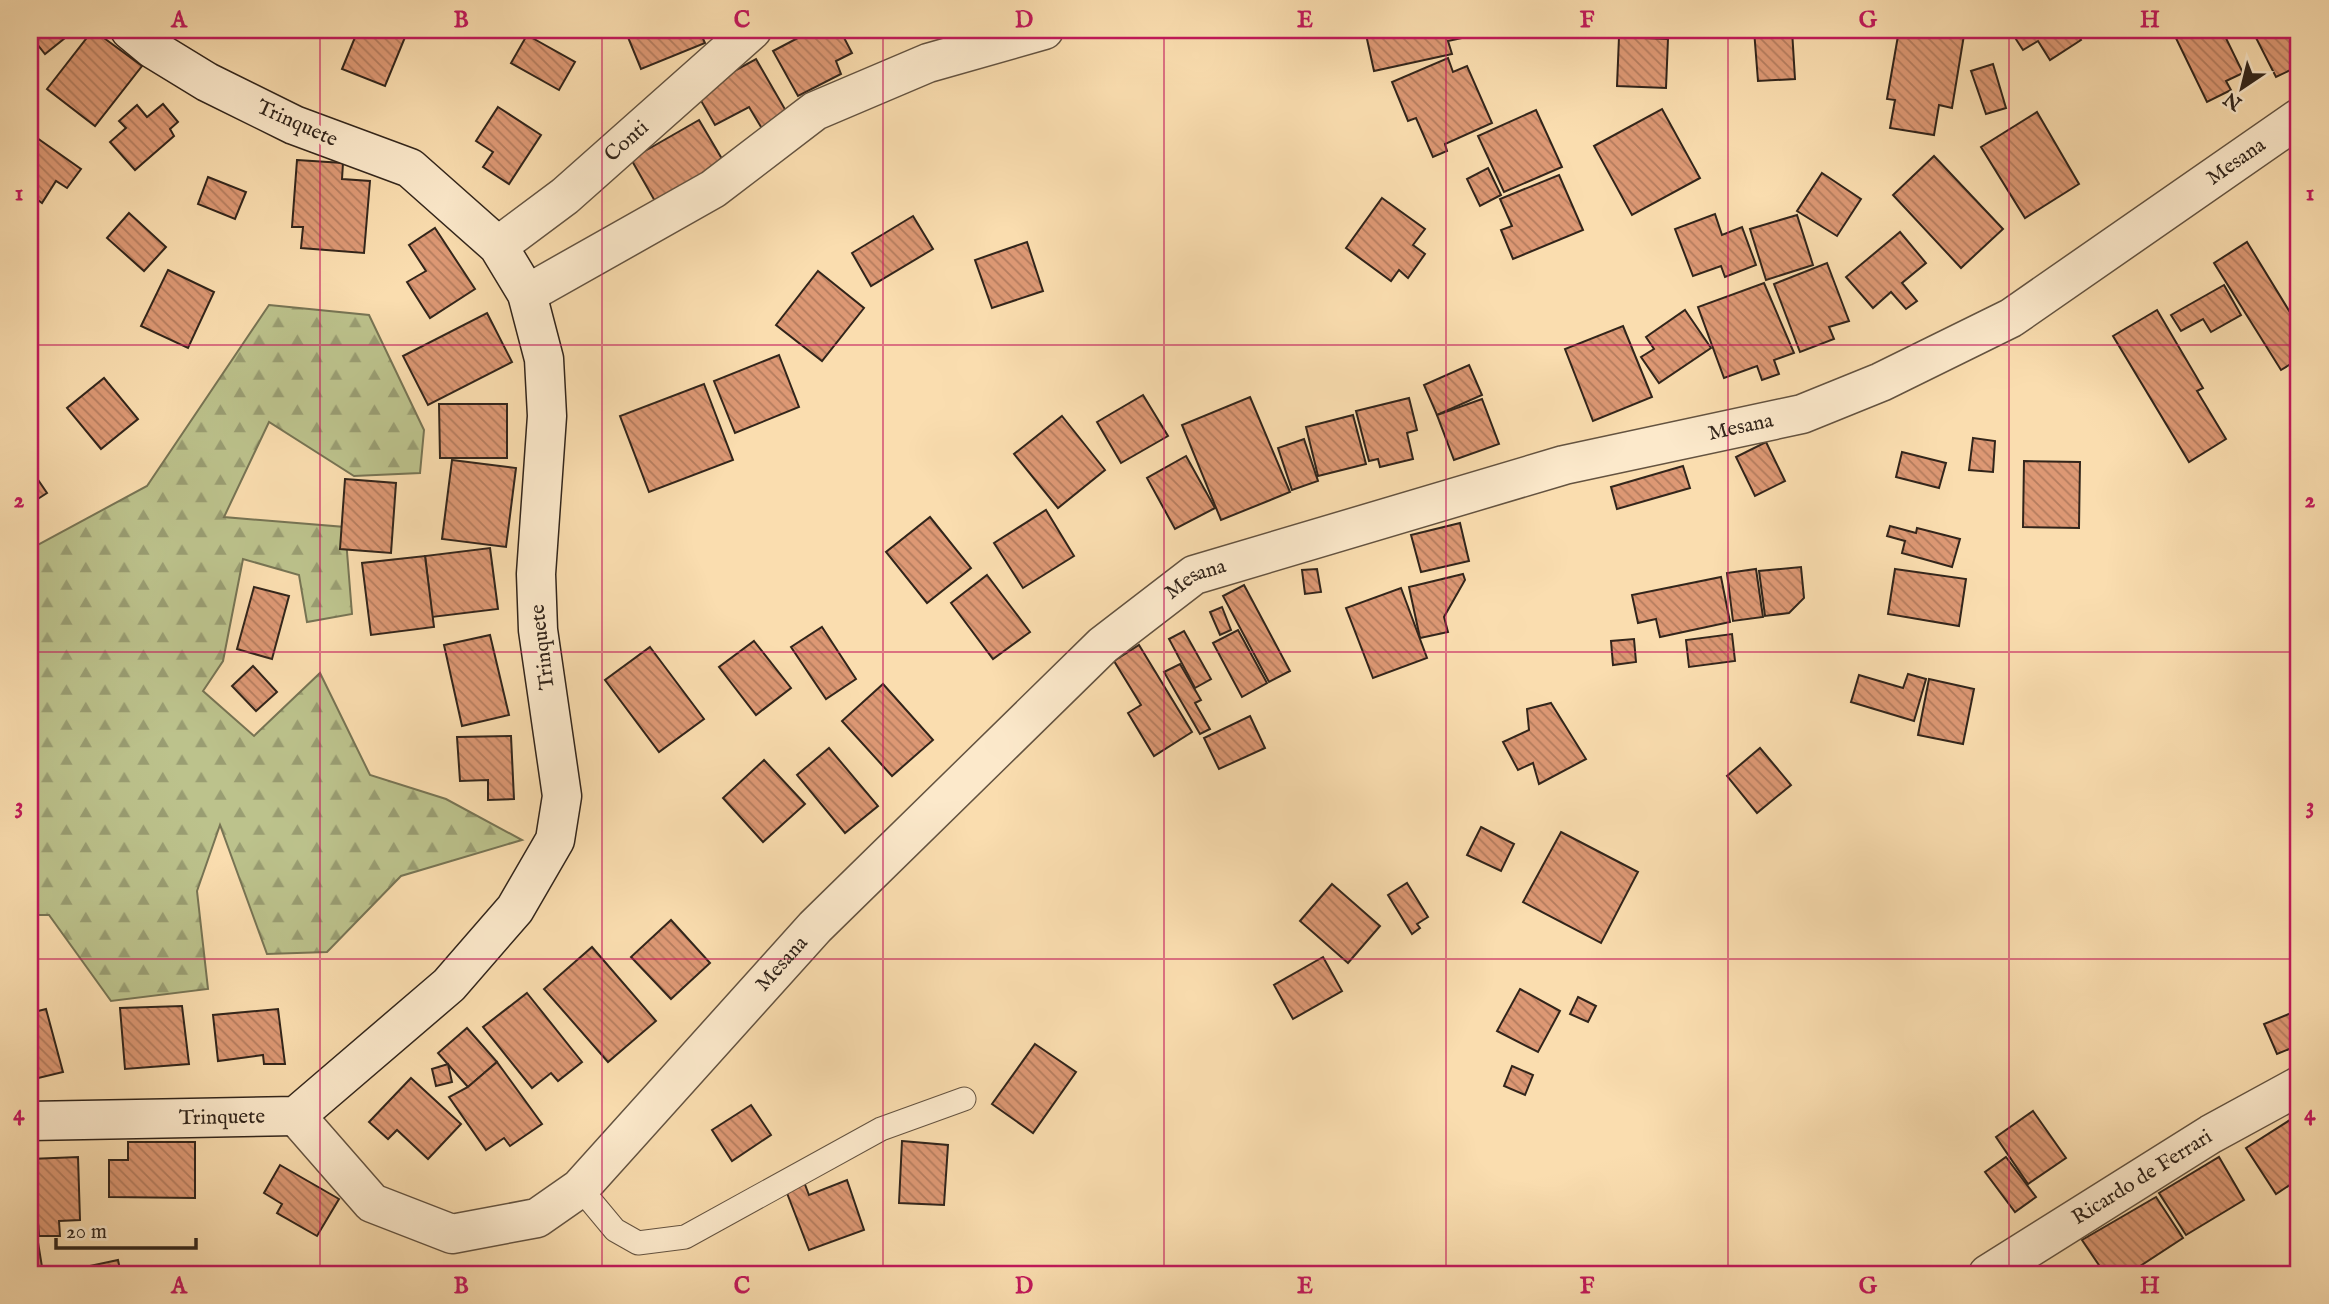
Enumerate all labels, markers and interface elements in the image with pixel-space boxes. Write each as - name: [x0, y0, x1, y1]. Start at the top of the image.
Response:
- text: A: [170, 6, 188, 35]
- text: B: [453, 6, 469, 35]
- text: C: [734, 6, 751, 35]
- text: D: [1015, 6, 1033, 35]
- text: E: [1297, 6, 1313, 35]
- text: F: [1580, 6, 1595, 35]
- text: G: [1859, 6, 1878, 35]
- text: H: [2140, 6, 2160, 35]
- north arrow: [2206, 52, 2276, 122]
- text: N: [2219, 85, 2248, 115]
- street label: Trinquete: [252, 94, 342, 154]
- street label: Conti: [599, 115, 654, 168]
- street label: Mesana: [2201, 131, 2272, 192]
- text: 1: [15, 179, 23, 208]
- text: 1: [2306, 179, 2314, 208]
- street label: Mesana: [1706, 407, 1777, 447]
- text: 2: [14, 486, 25, 515]
- text: 2: [2305, 486, 2316, 515]
- street label: Mesana: [1159, 552, 1230, 606]
- street label: Trinquete: [524, 602, 562, 691]
- text: 3: [15, 792, 23, 821]
- text: 3: [2306, 792, 2314, 821]
- street label: Mesana: [750, 930, 815, 997]
- text: 4: [13, 1099, 25, 1128]
- text: 4: [2304, 1099, 2316, 1128]
- street label: Trinquete: [179, 1103, 266, 1132]
- street label: Ricardo de Ferrari: [2067, 1123, 2217, 1231]
- scale bar: [56, 1206, 196, 1250]
- text: 20 m: [66, 1219, 107, 1246]
- text: A: [170, 1272, 188, 1301]
- text: B: [453, 1272, 469, 1301]
- text: C: [734, 1272, 751, 1301]
- text: D: [1015, 1272, 1033, 1301]
- text: E: [1297, 1272, 1313, 1301]
- text: F: [1580, 1272, 1595, 1301]
- text: G: [1859, 1272, 1878, 1301]
- text: H: [2140, 1272, 2160, 1301]

